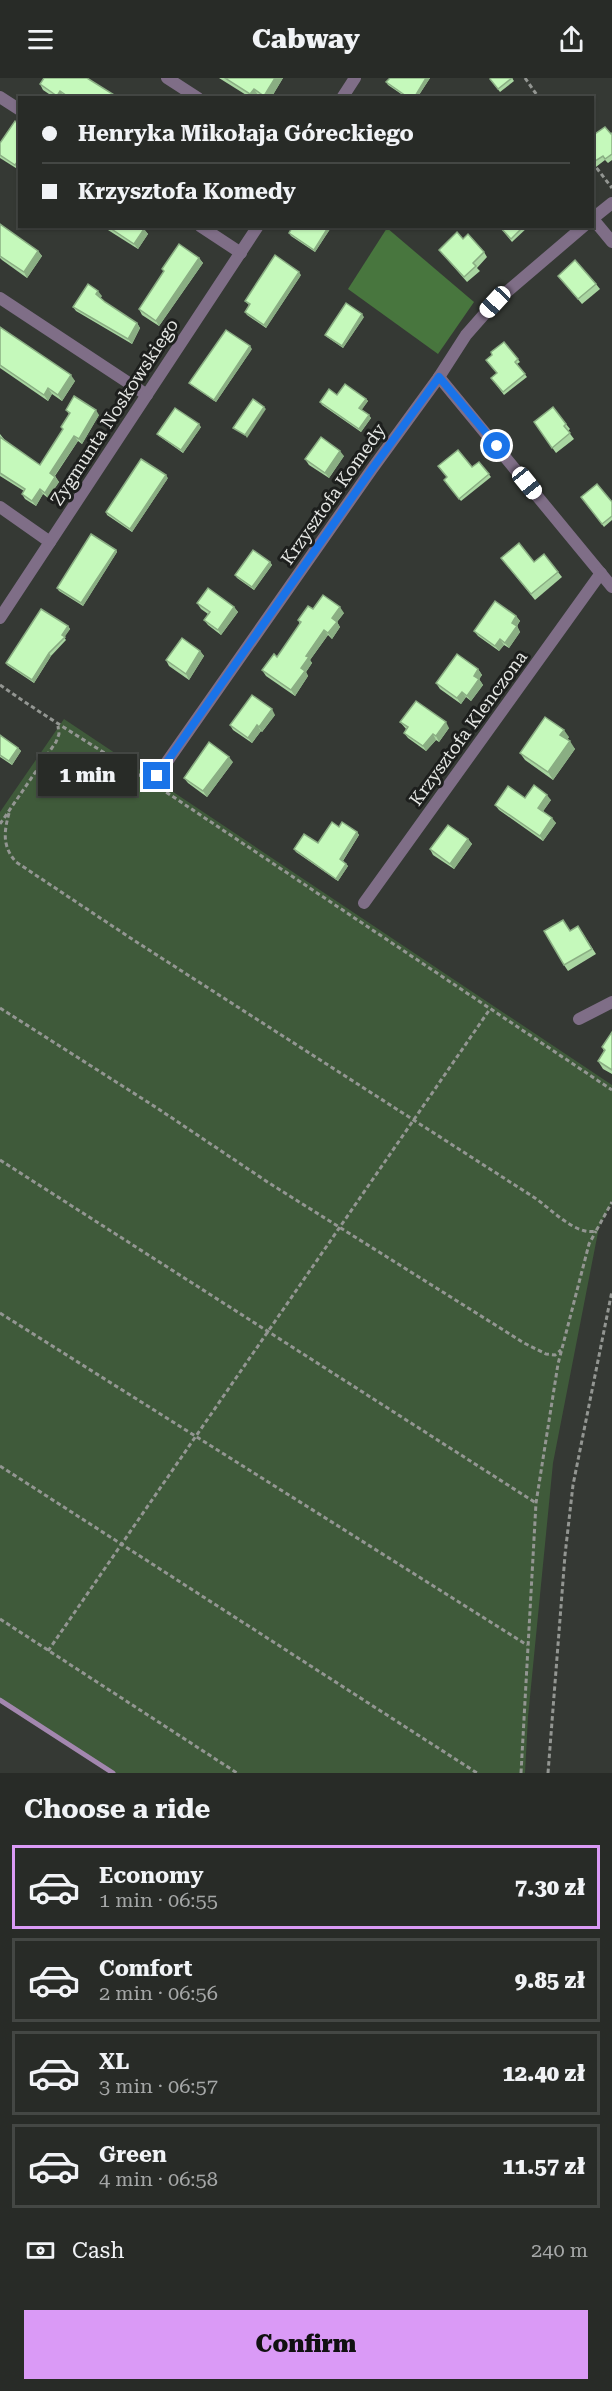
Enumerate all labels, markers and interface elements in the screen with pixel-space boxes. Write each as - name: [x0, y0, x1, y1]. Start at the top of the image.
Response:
- icon: menu: [24, 23, 57, 56]
- text: Cabway: [252, 23, 360, 55]
- icon: share: [555, 23, 588, 56]
- text: Henryka Mikołaja Góreckiego: [78, 121, 414, 146]
- text: Krzysztofa Komedy: [78, 179, 296, 204]
- car: [476, 283, 514, 321]
- street label: Zygmunta Noskowskiego: [46, 315, 182, 509]
- street label: Krzysztofa Komedy: [276, 419, 390, 569]
- route start: [483, 432, 510, 459]
- car: [509, 463, 545, 503]
- street label: Krzysztofa Klenczona: [405, 646, 531, 809]
- callout: 1 min: [37, 755, 136, 797]
- route end: [143, 762, 170, 789]
- text: 1 min: [59, 763, 116, 787]
- text: Choose a ride: [24, 1793, 210, 1825]
- icon: car: [27, 1860, 81, 1914]
- text: Economy: [99, 1863, 203, 1888]
- text: 7.30 zł: [515, 1875, 585, 1900]
- text: 1 min · 06:55: [99, 1888, 218, 1912]
- icon: car: [27, 1953, 81, 2007]
- text: Comfort: [99, 1956, 192, 1981]
- text: 9.85 zł: [515, 1968, 585, 1993]
- text: 2 min · 06:56: [99, 1981, 218, 2005]
- icon: car: [27, 2046, 81, 2100]
- text: XL: [99, 2049, 129, 2074]
- text: 12.40 zł: [502, 2061, 585, 2086]
- text: 3 min · 06:57: [99, 2074, 218, 2098]
- icon: car: [27, 2139, 81, 2193]
- text: Green: [99, 2142, 167, 2167]
- text: 11.57 zł: [502, 2154, 585, 2179]
- text: 4 min · 06:58: [99, 2167, 218, 2191]
- icon: cash: [24, 2234, 57, 2267]
- text: Cash: [72, 2238, 124, 2263]
- text: 240 m: [531, 2238, 588, 2262]
- button: Confirm: [24, 2310, 588, 2379]

